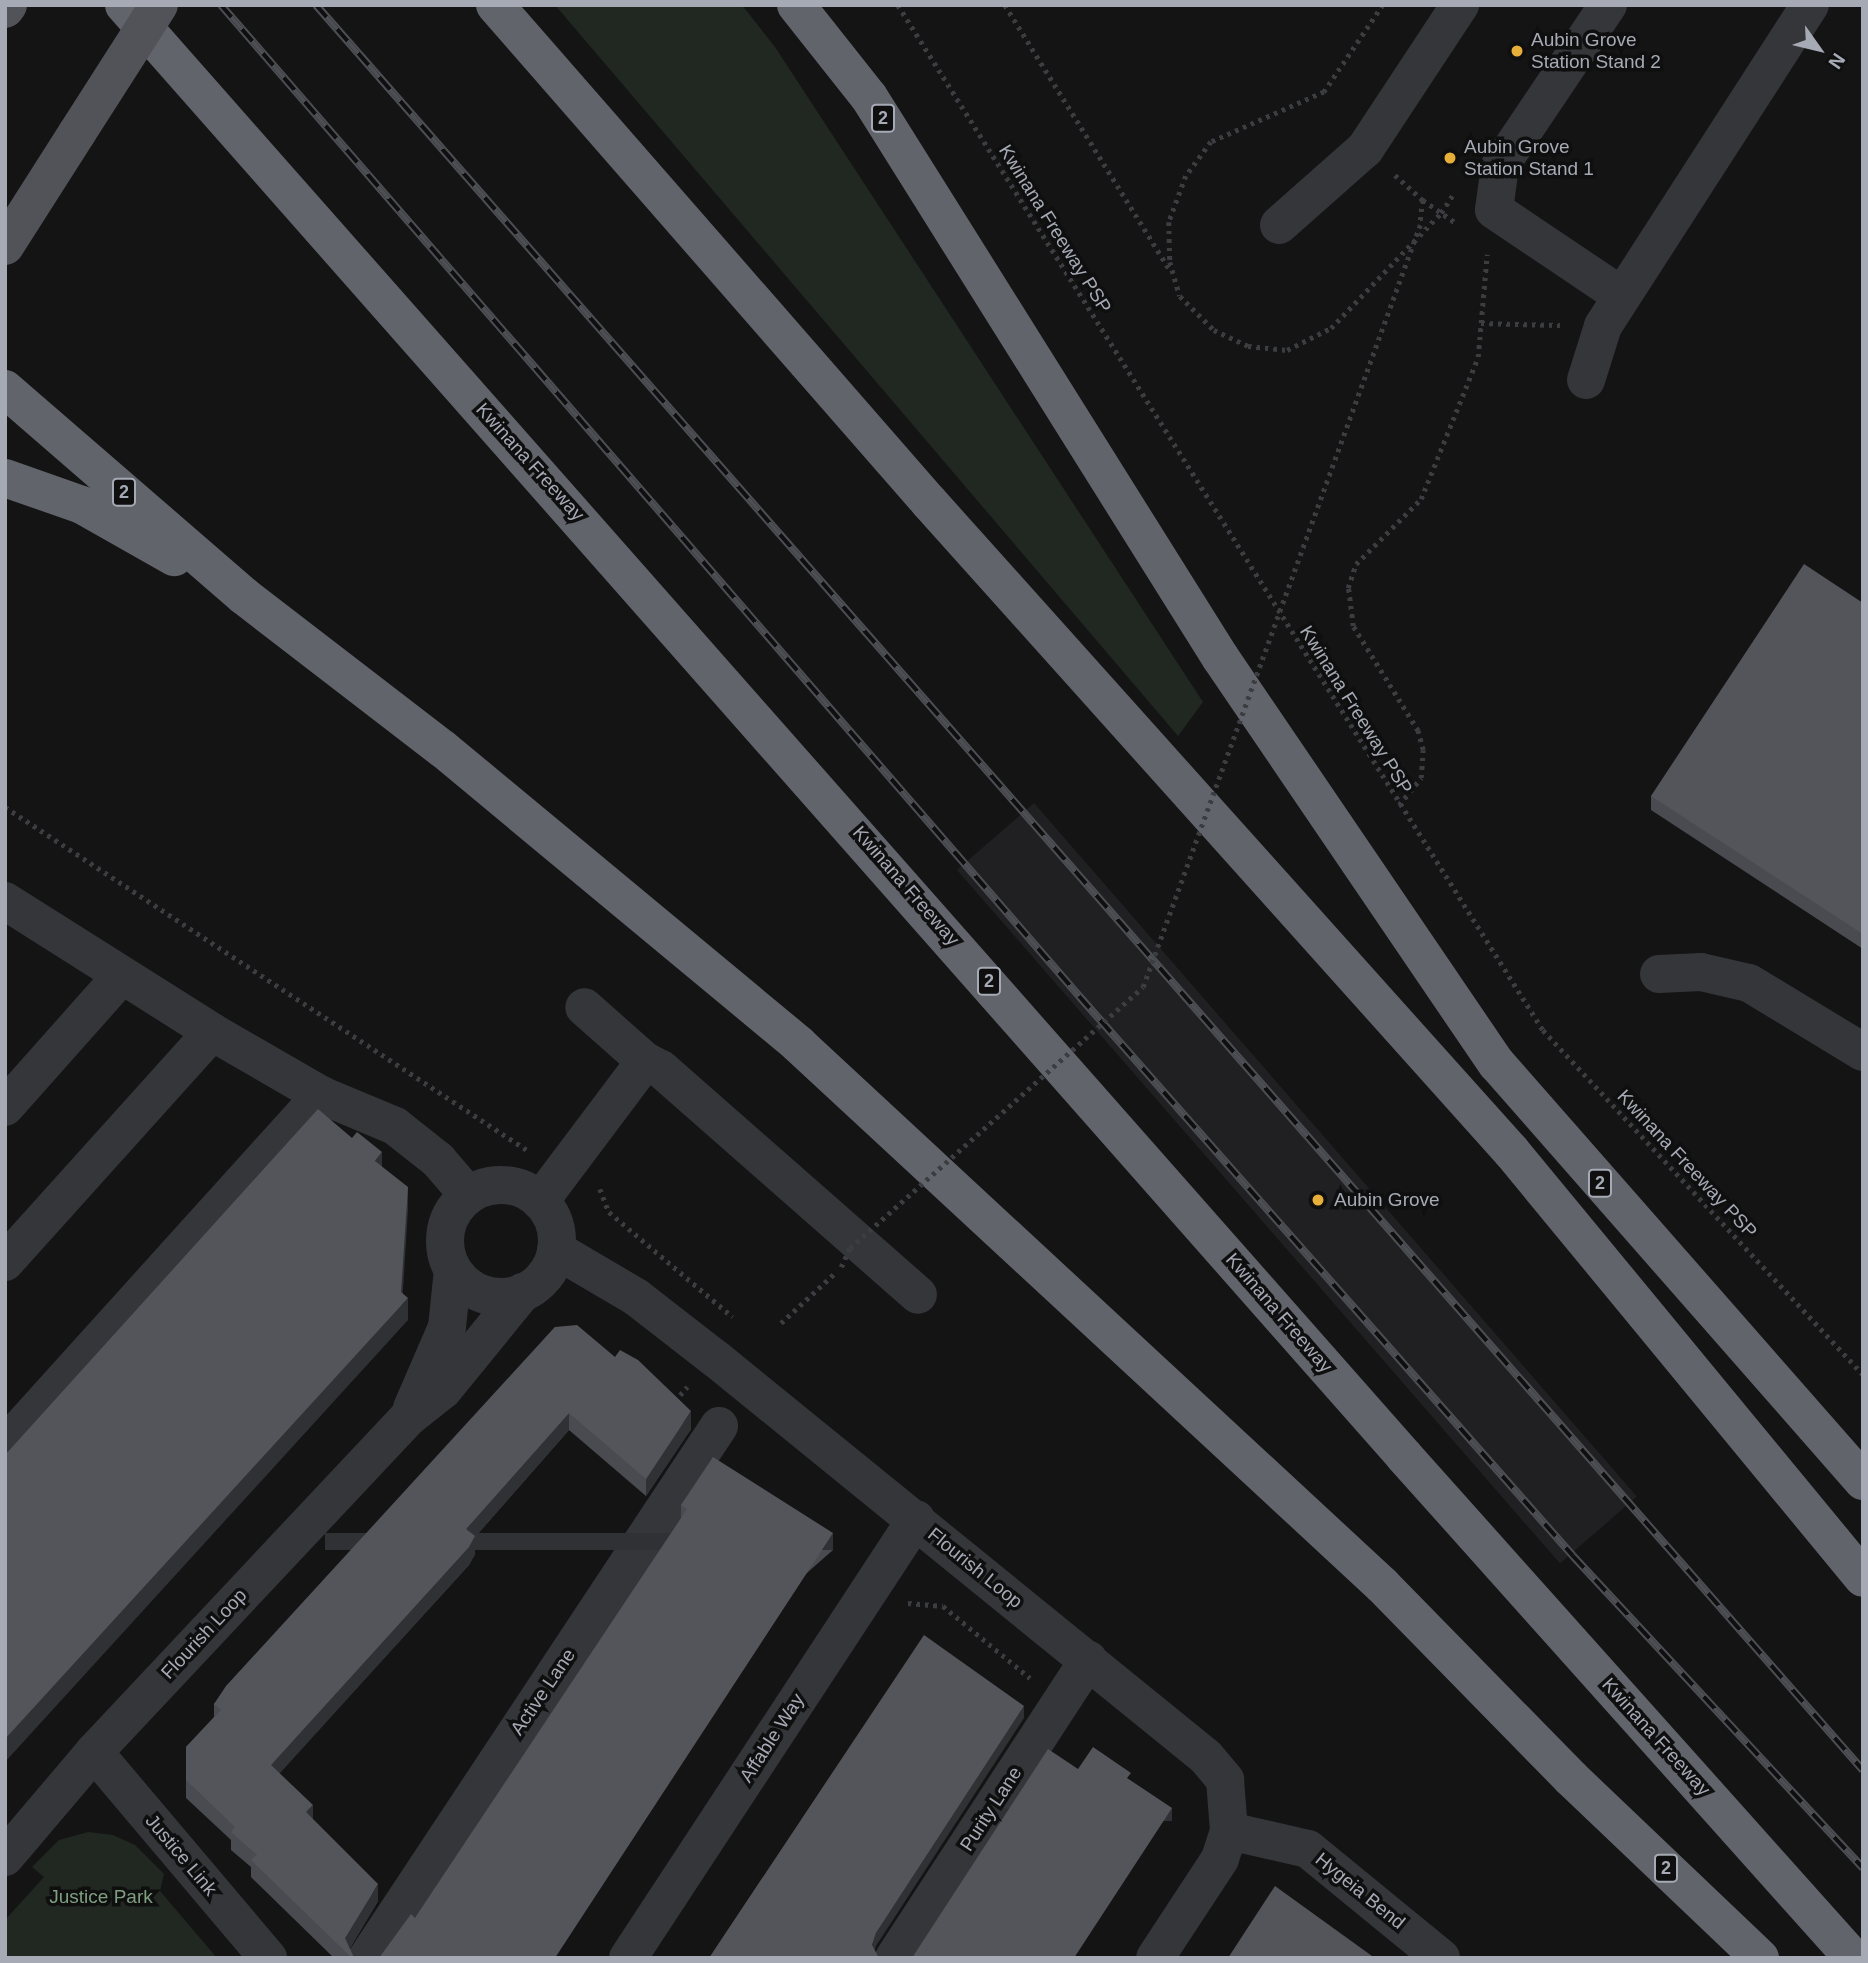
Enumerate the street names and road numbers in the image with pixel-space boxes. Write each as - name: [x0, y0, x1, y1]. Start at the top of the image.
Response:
- road number: 2: [871, 104, 895, 132]
- street label: Kwinana Freeway PSP: [994, 141, 1116, 317]
- street label: Kwinana Freeway: [471, 398, 589, 526]
- road number: 2: [112, 478, 136, 506]
- street label: Kwinana Freeway PSP: [1295, 622, 1417, 798]
- street label: Kwinana Freeway: [848, 822, 964, 950]
- road number: 2: [977, 966, 1001, 996]
- street label: Kwinana Freeway PSP: [1612, 1085, 1762, 1243]
- road number: 2: [1588, 1168, 1612, 1198]
- street label: Kwinana Freeway: [1221, 1249, 1337, 1377]
- street label: Flourish Loop: [923, 1523, 1027, 1613]
- street label: Flourish Loop: [156, 1584, 252, 1684]
- street label: Active Lane: [506, 1644, 580, 1740]
- street label: Kwinana Freeway: [1597, 1673, 1715, 1801]
- street label: Affable Way: [735, 1689, 809, 1787]
- street label: Purity Lane: [955, 1762, 1027, 1856]
- street label: Justice Link: [140, 1810, 222, 1900]
- street label: Hygeia Bend: [1311, 1848, 1409, 1934]
- road number: 2: [1654, 1854, 1678, 1882]

